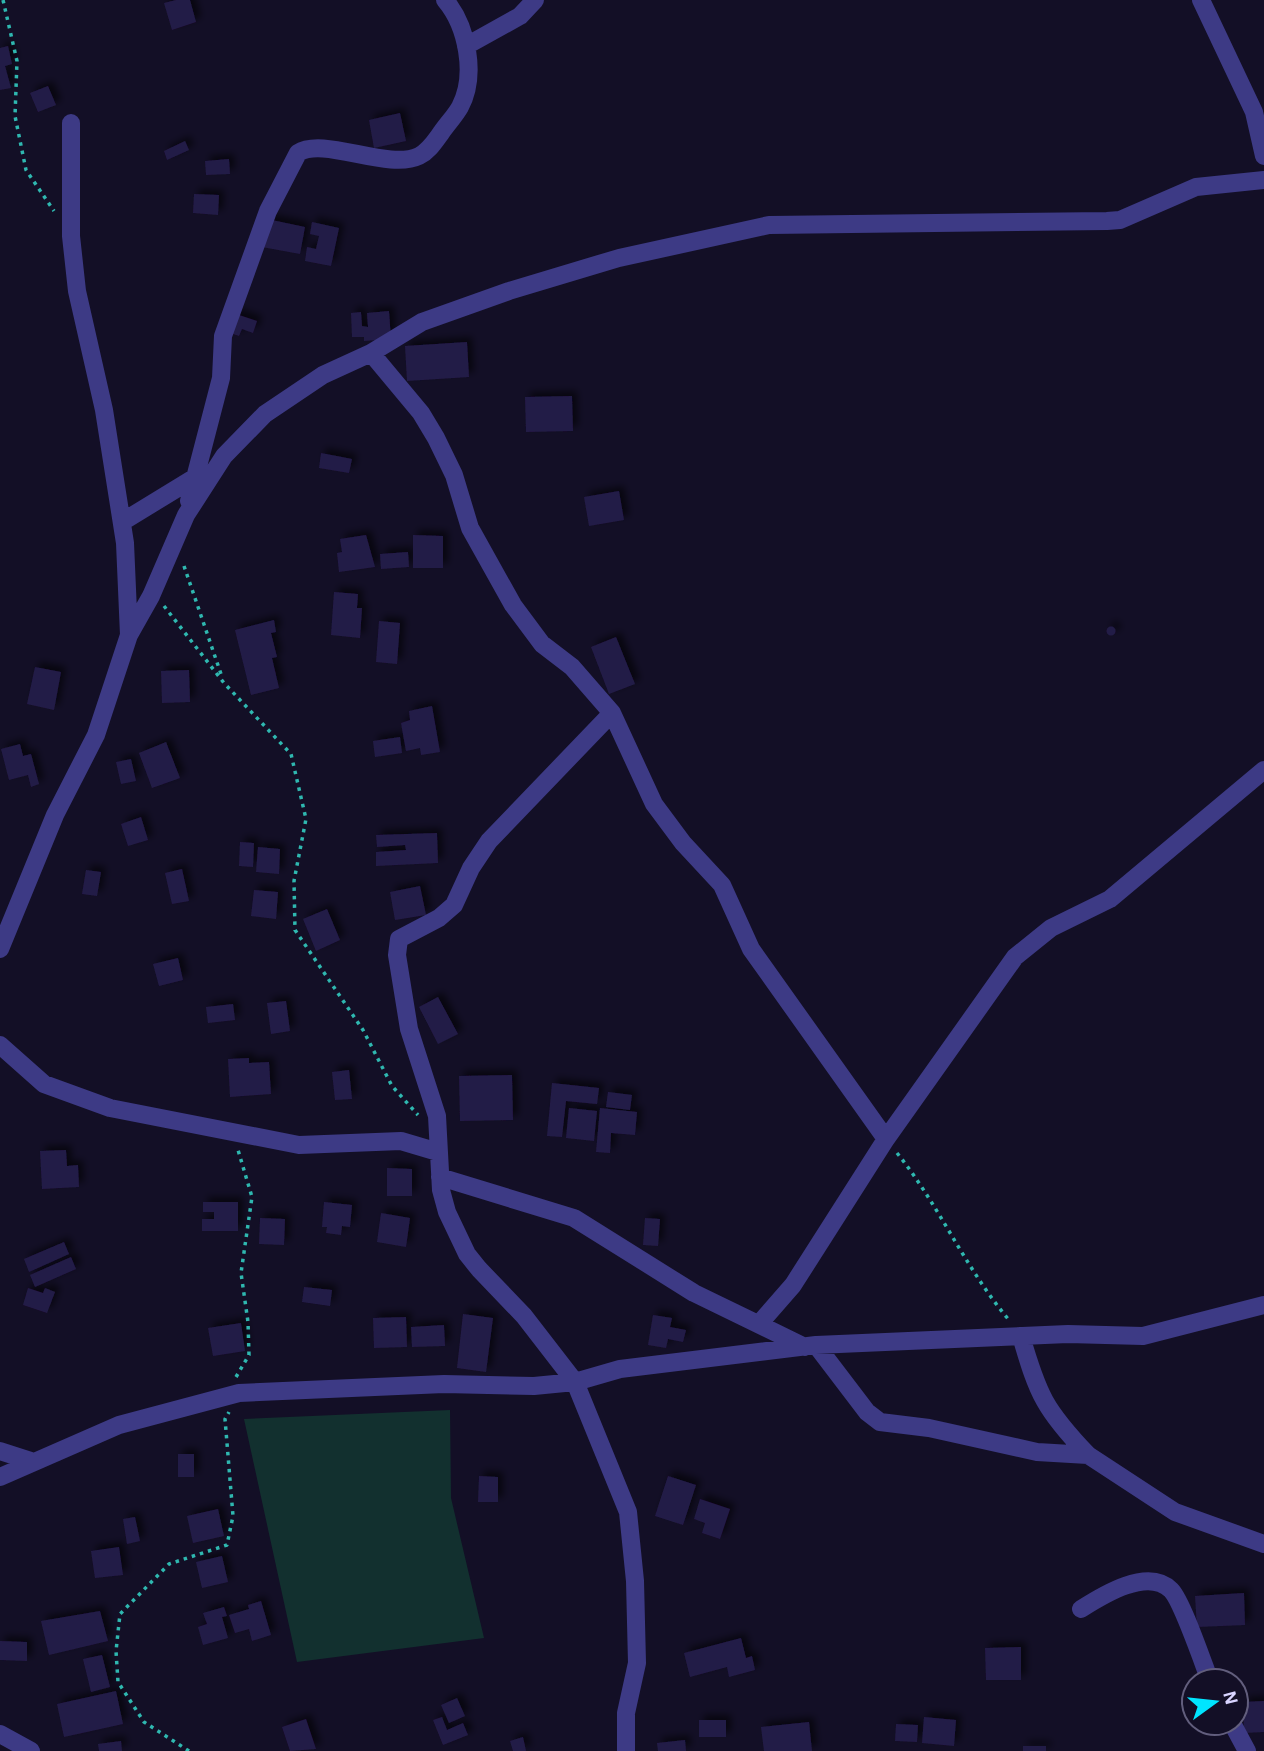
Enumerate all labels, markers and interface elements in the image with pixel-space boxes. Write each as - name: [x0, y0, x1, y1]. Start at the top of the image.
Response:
- north arrow: [1180, 1667, 1250, 1737]
- text: N: [1219, 1689, 1241, 1707]

